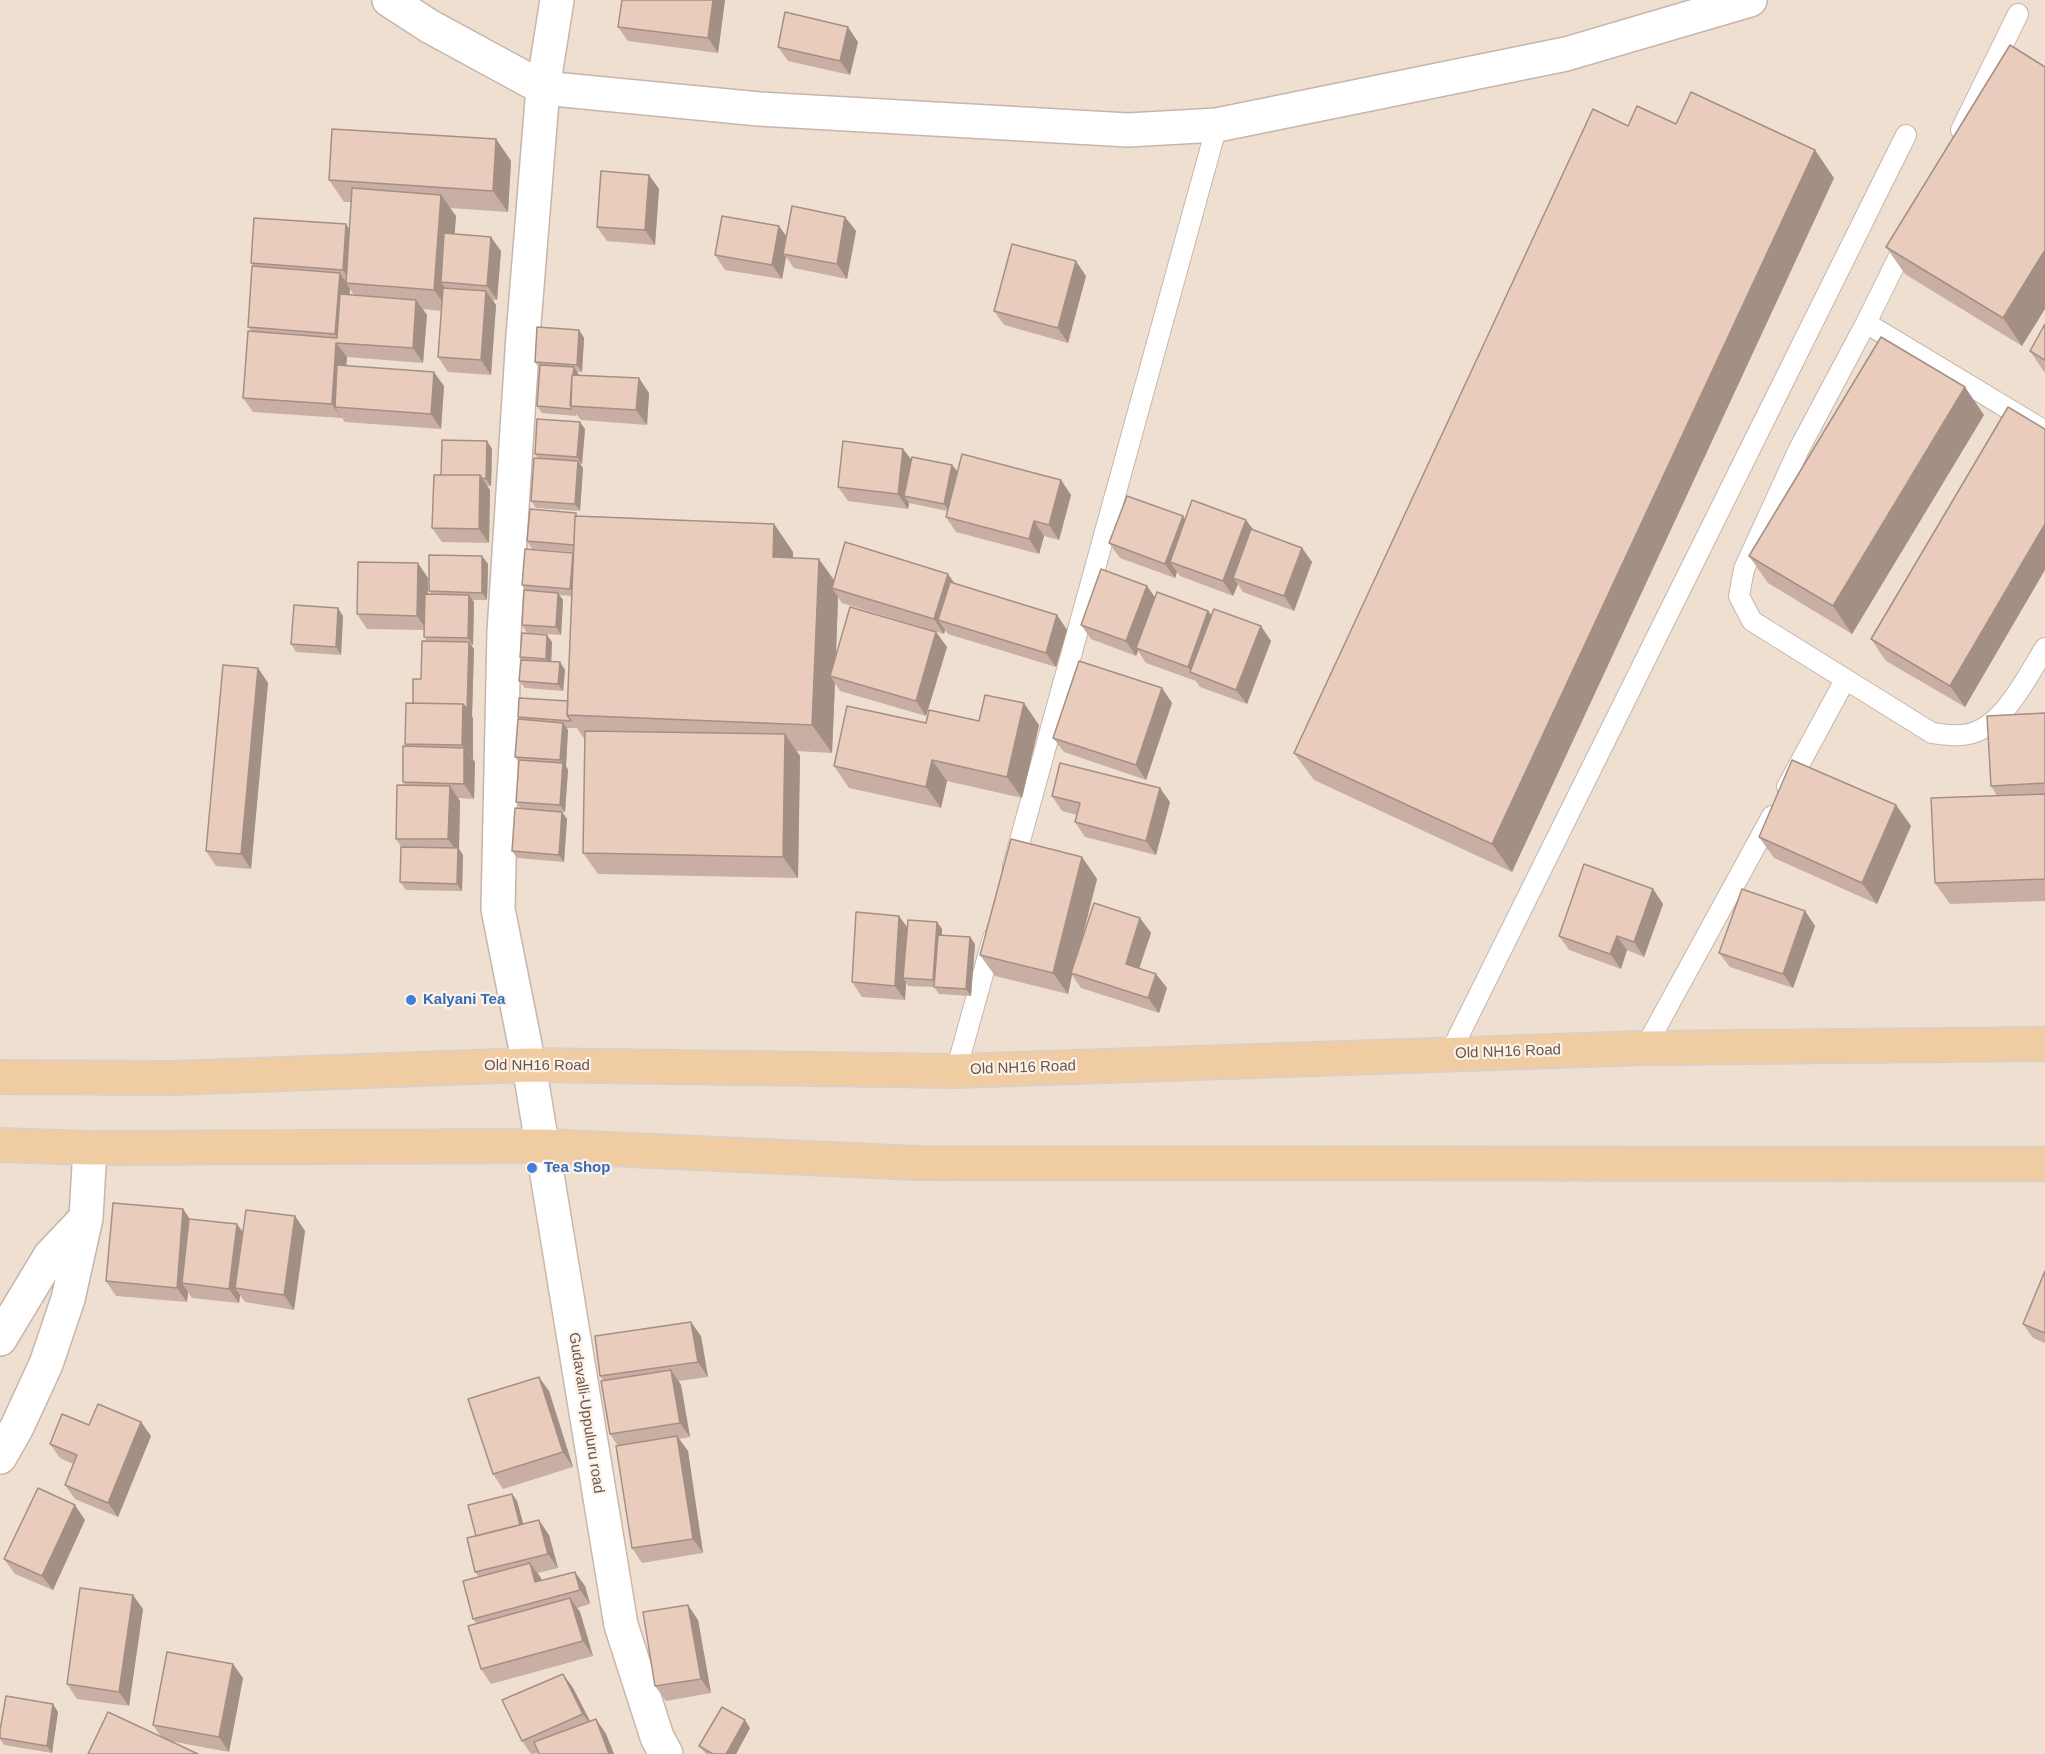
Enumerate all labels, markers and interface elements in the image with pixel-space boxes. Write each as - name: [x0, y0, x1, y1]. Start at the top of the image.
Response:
- place label: Kalyani Tea: [423, 991, 505, 1009]
- marker: Kalyani Tea: [404, 993, 418, 1007]
- street label: Old NH16 Road: [1455, 1041, 1561, 1063]
- street label: Old NH16 Road: [484, 1057, 590, 1075]
- street label: Old NH16 Road: [970, 1057, 1076, 1079]
- place label: Tea Shop: [544, 1159, 610, 1177]
- marker: Tea Shop: [525, 1161, 539, 1175]
- street label: Gudavalli-Uppuluru road: [564, 1331, 608, 1495]

